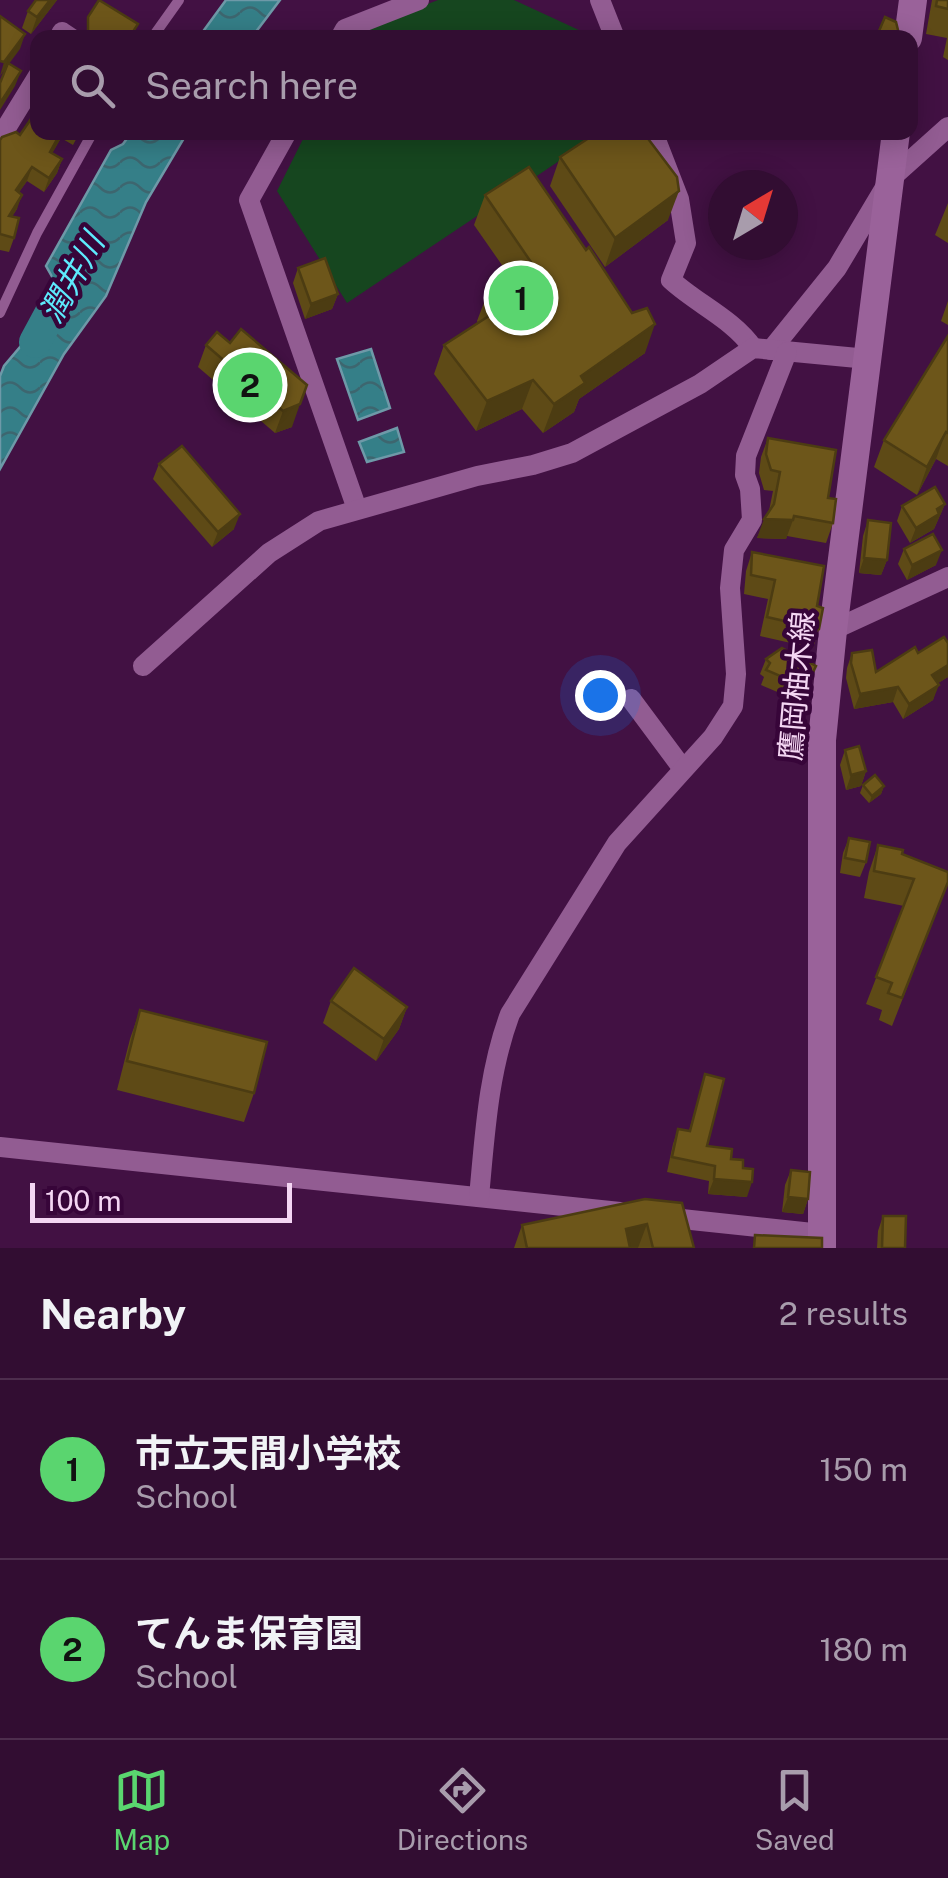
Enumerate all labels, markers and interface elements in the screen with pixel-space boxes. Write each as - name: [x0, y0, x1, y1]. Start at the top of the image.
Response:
- search box: [30, 30, 918, 140]
- icon: search: [65, 58, 120, 113]
- text: Search here: [145, 63, 358, 108]
- north arrow: [708, 170, 798, 260]
- water label: 潤井川: [32, 224, 112, 329]
- pin: 1: [488, 260, 554, 336]
- pin: 2: [218, 348, 282, 422]
- street label: 鷹岡柚木線: [772, 610, 820, 762]
- your location: [575, 670, 626, 721]
- scale bar: [30, 1178, 292, 1222]
- text: 100 m: [45, 1184, 122, 1217]
- text: Nearby: [40, 1289, 186, 1338]
- text: 2 results: [779, 1295, 908, 1332]
- text: 市立天間小学校: [135, 1431, 401, 1476]
- text: 1: [66, 1451, 79, 1488]
- text: 150 m: [819, 1451, 908, 1488]
- text: School: [135, 1478, 238, 1515]
- text: てんま保育園: [135, 1611, 363, 1656]
- text: 2: [62, 1631, 83, 1668]
- text: 180 m: [819, 1631, 908, 1668]
- text: School: [135, 1658, 238, 1695]
- tab: Map: [113, 1763, 170, 1856]
- tab: Directions: [397, 1763, 528, 1856]
- tab: Saved: [755, 1763, 835, 1856]

